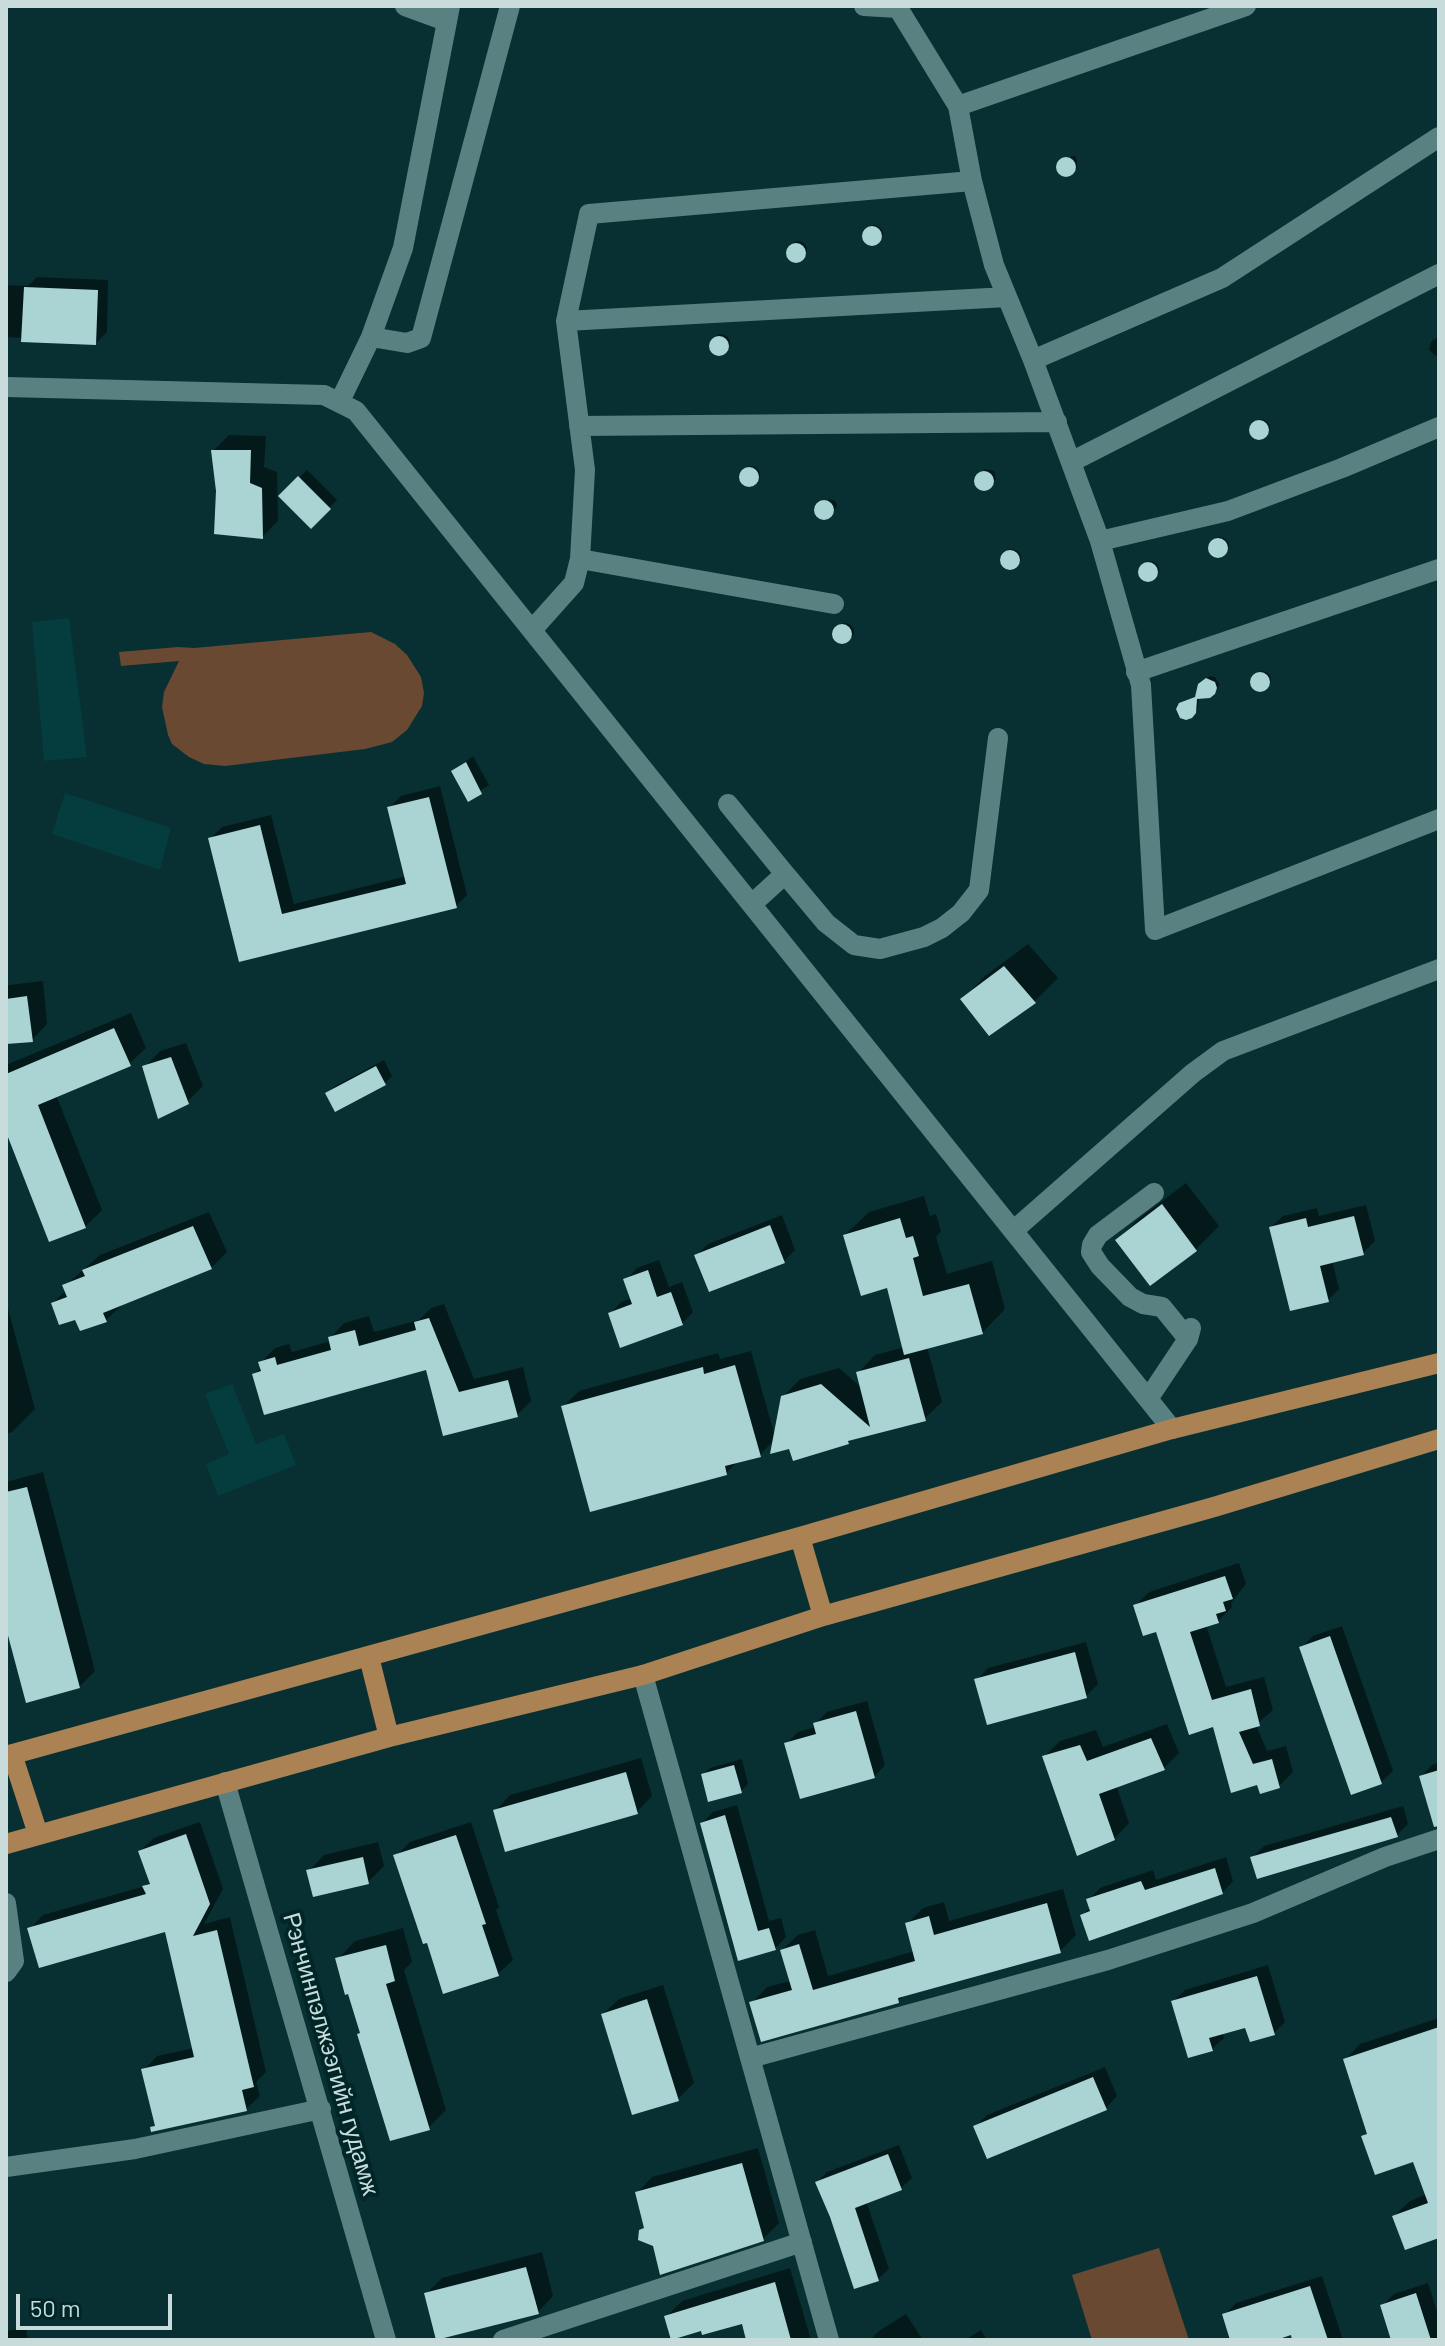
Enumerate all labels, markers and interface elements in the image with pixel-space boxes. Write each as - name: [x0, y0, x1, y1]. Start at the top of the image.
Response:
- street label: Рэнчинпэлжээгийн гудамж: [277, 1909, 385, 2199]
- scale bar: [20, 2278, 176, 2328]
- text: 50 m: [30, 2293, 81, 2322]

